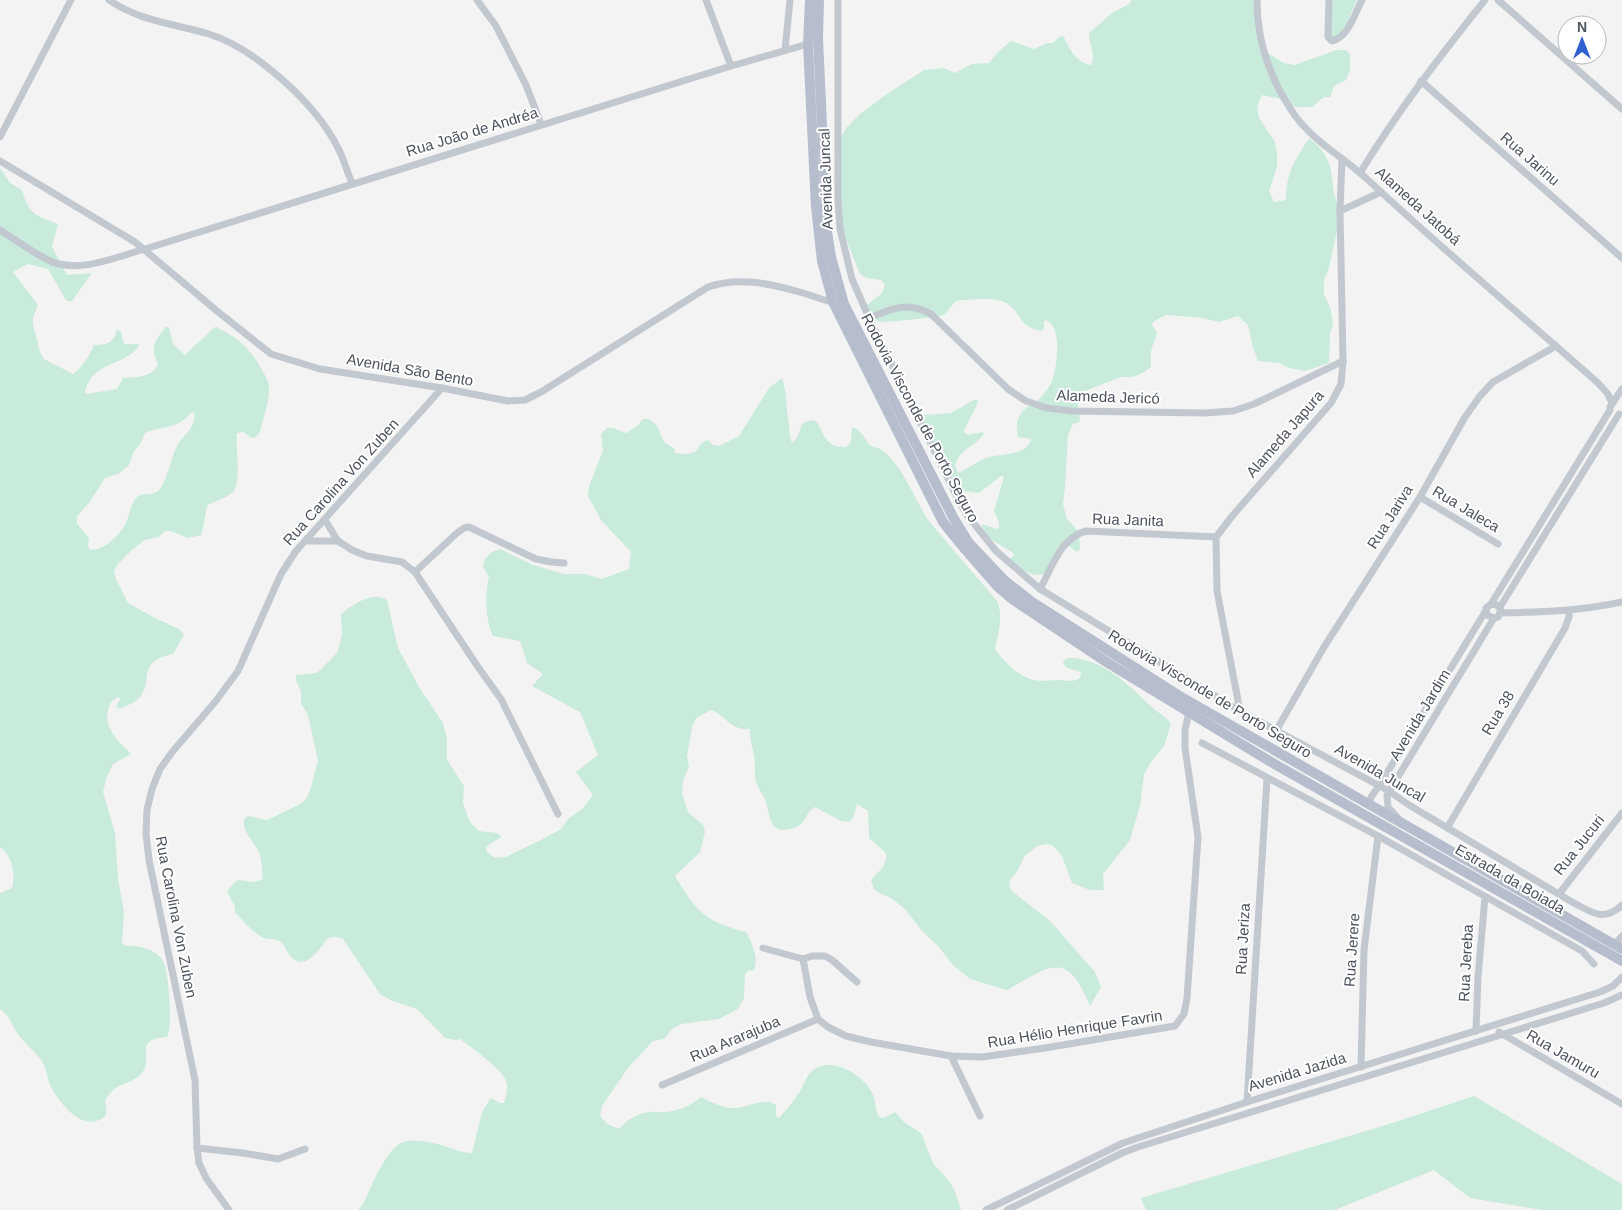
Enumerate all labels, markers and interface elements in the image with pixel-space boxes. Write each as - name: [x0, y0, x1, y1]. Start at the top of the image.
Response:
- north arrow: [1557, 15, 1607, 65]
- text: N: [1577, 19, 1587, 35]
- street label: Rua João de Andréa: [404, 103, 540, 160]
- street label: Avenida Juncal: [815, 128, 836, 230]
- street label: Rua Jarinu: [1497, 128, 1563, 189]
- street label: Alameda Jatobá: [1372, 163, 1465, 249]
- street label: Rodovia Visconde de Porto Seguro: [858, 310, 983, 525]
- street label: Avenida São Bento: [345, 350, 475, 389]
- street label: Alameda Jericó: [1056, 386, 1160, 407]
- street label: Alameda Japura: [1242, 386, 1327, 480]
- street label: Rua Carolina Von Zuben: [279, 415, 402, 548]
- street label: Rua Jariva: [1363, 481, 1416, 552]
- street label: Rua Jaleca: [1430, 482, 1503, 536]
- street label: Rua Janita: [1092, 510, 1165, 529]
- street label: Rodovia Visconde de Porto Seguro: [1106, 626, 1315, 761]
- street label: Avenida Jardim: [1386, 666, 1453, 763]
- street label: Rua 38: [1478, 688, 1517, 738]
- street label: Avenida Juncal: [1332, 740, 1428, 805]
- street label: Rua Jucuri: [1550, 811, 1607, 878]
- street label: Rua Carolina Von Zuben: [152, 835, 201, 999]
- street label: Estrada da Boiada: [1453, 840, 1569, 917]
- street label: Rua Jeriza: [1232, 902, 1253, 975]
- street label: Rua Jerere: [1340, 912, 1363, 988]
- street label: Rua Jereba: [1455, 923, 1476, 1002]
- street label: Rua Hélio Henrique Favrin: [986, 1006, 1164, 1051]
- street label: Rua Ararajuba: [687, 1012, 783, 1065]
- street label: Rua Jamuru: [1524, 1026, 1603, 1081]
- street label: Avenida Jazida: [1246, 1048, 1348, 1094]

